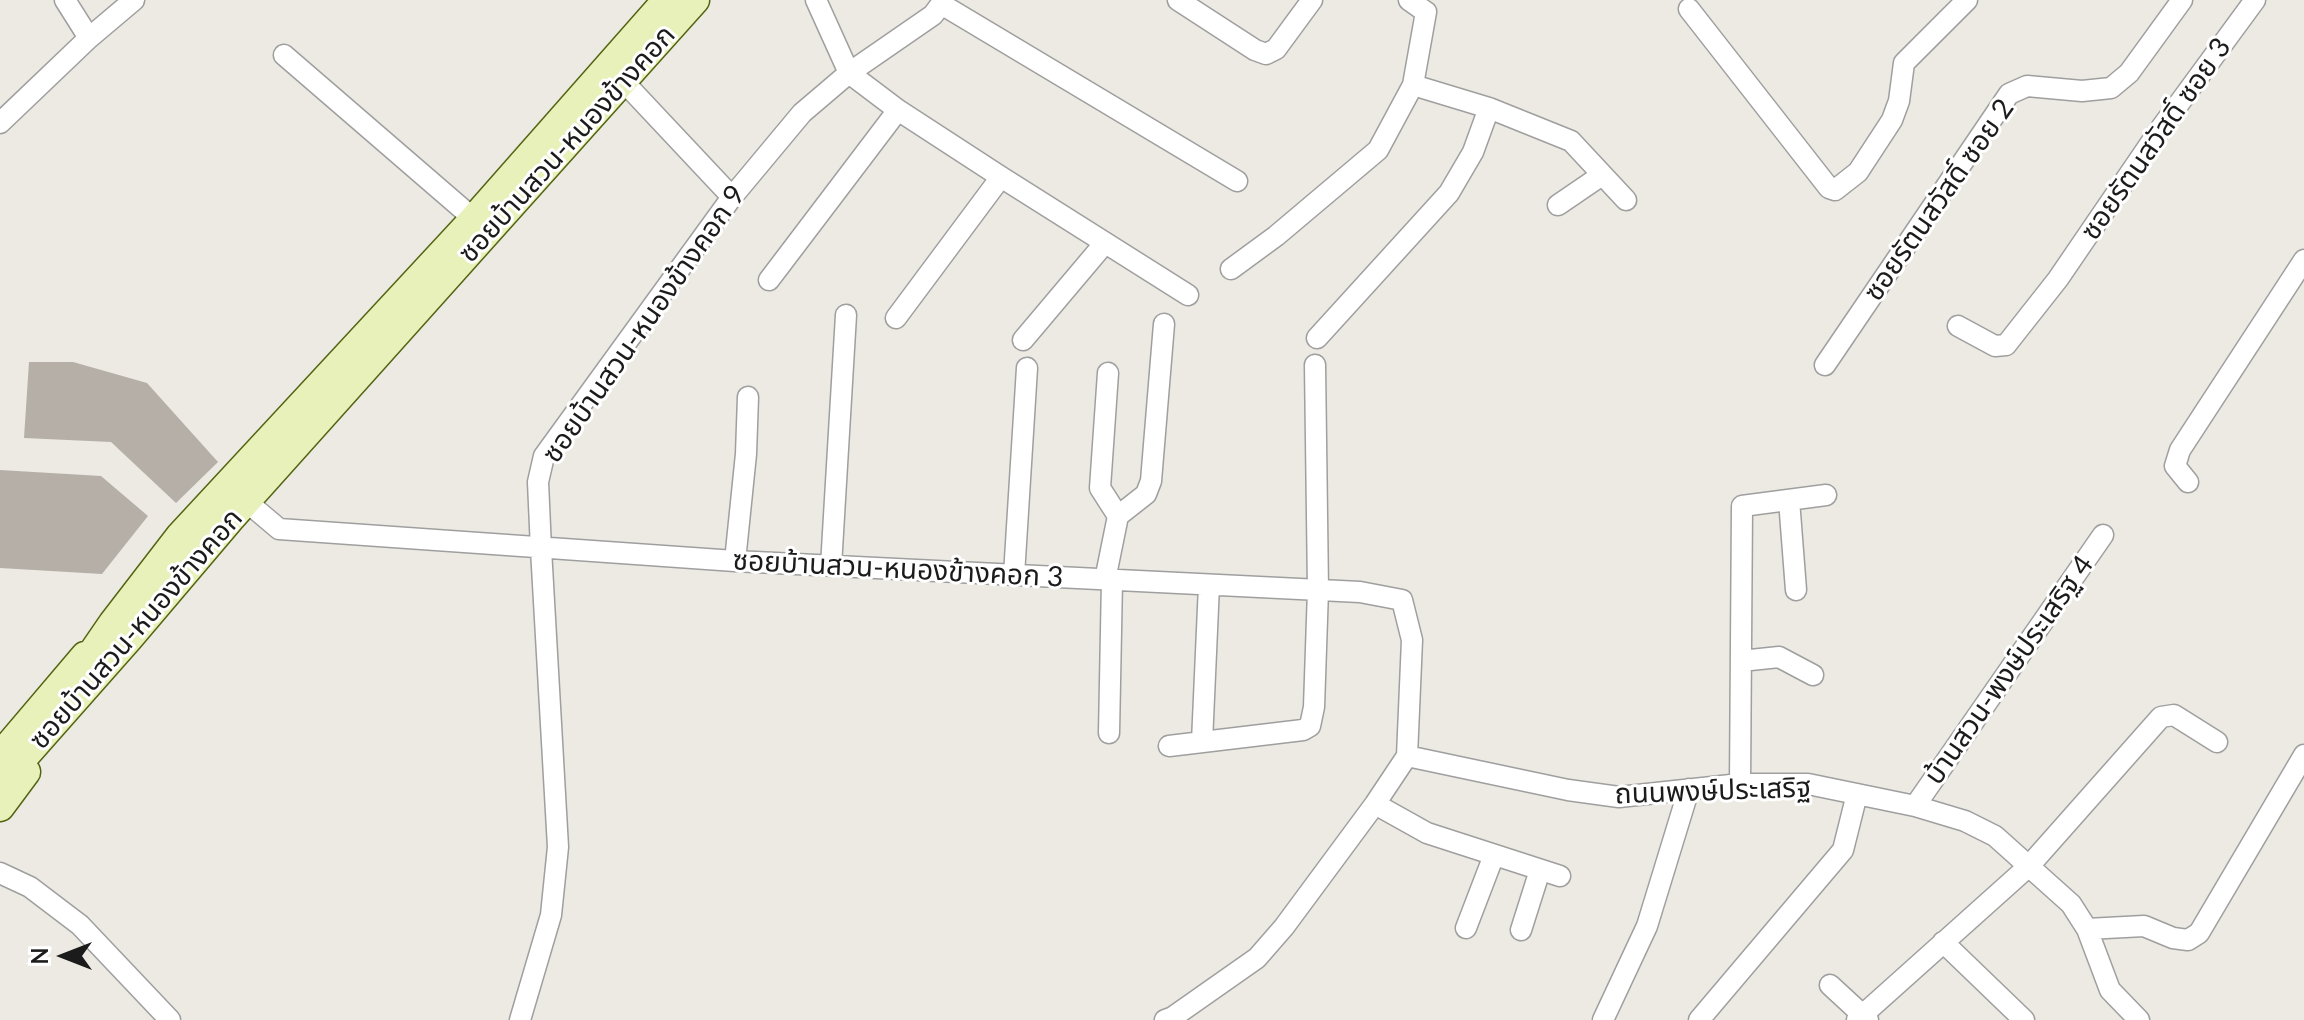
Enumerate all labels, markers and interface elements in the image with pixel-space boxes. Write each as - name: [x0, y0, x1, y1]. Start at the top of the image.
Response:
- street label: ซอยบ้านสวน-หนองข้างคอก: [452, 18, 682, 270]
- street label: ซอยรัตนสวัสดิ์ ซอย 3: [2074, 32, 2238, 246]
- street label: ซอยรัตนสวัสดิ์ ซอย 2: [1857, 93, 2021, 307]
- street label: ซอยบ้านสวน-หนองข้างคอก 9: [535, 179, 753, 469]
- street label: ซอยบ้านสวน-หนองข้างคอก: [22, 502, 250, 756]
- street label: ซอยบ้านสวน-หนองข้างคอก 3: [732, 544, 1064, 594]
- street label: บ้านสวน-พงษ์ประเสริฐ 4: [1917, 549, 2101, 791]
- street label: ถนนพงษ์ประเสริฐ: [1614, 771, 1812, 811]
- north arrow: [24, 916, 104, 996]
- text: N: [26, 948, 53, 964]

